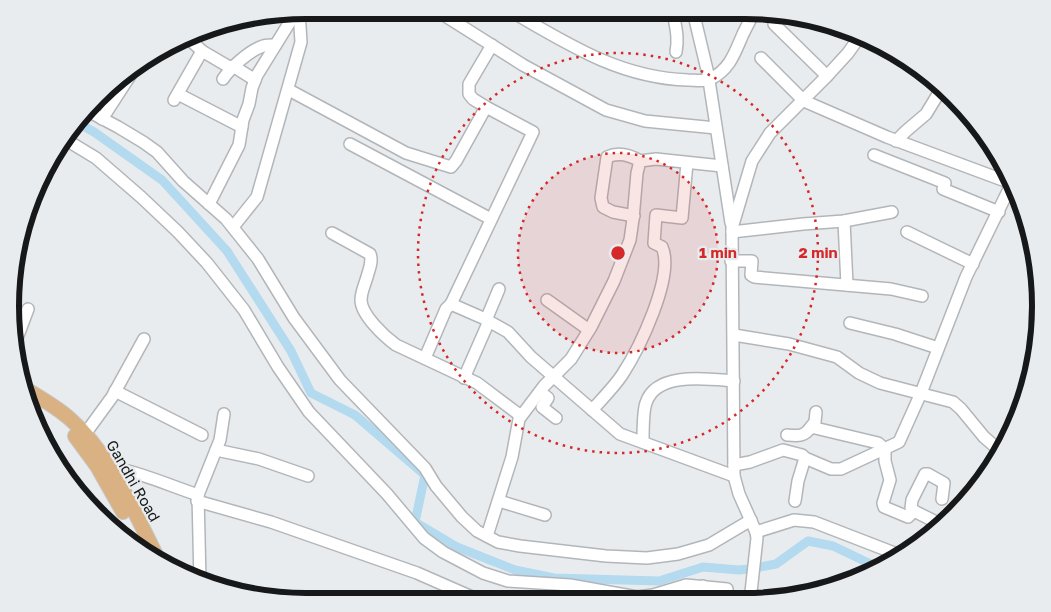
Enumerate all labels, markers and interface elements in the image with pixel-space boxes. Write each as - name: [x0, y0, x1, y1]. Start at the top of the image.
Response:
- text: 1 min: [699, 243, 737, 261]
- text: 2 min: [798, 243, 838, 261]
- centre of rings: [609, 244, 627, 262]
- street label: Gandhi Road: [103, 436, 164, 525]

